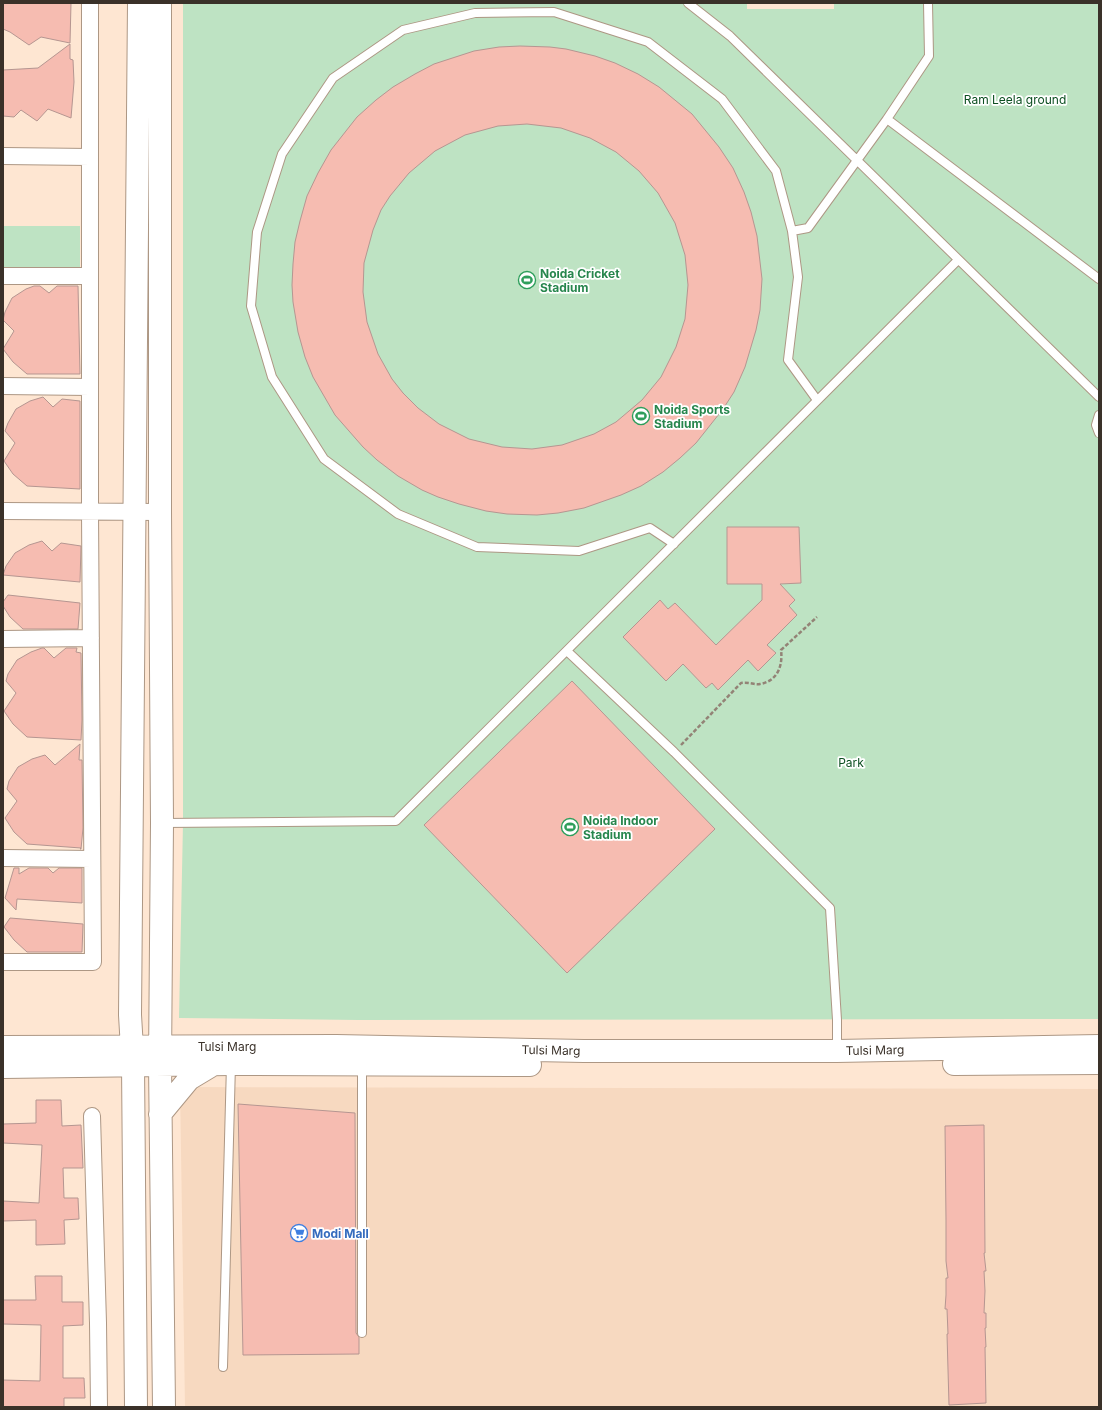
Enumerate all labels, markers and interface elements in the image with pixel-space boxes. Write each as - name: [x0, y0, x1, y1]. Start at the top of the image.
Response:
- park label: Ram Leela ground: [964, 92, 1066, 107]
- place label: Noida Cricket Stadium: [540, 266, 620, 295]
- sports icon: Noida Cricket Stadium: [517, 270, 537, 290]
- place label: Noida Sports Stadium: [654, 402, 730, 431]
- sports icon: Noida Sports Stadium: [631, 406, 651, 426]
- park label: Park: [838, 755, 864, 770]
- place label: Noida Indoor Stadium: [583, 813, 658, 842]
- sports icon: Noida Indoor Stadium: [560, 817, 580, 837]
- street label: Tulsi Marg: [198, 1039, 256, 1054]
- street label: Tulsi Marg: [522, 1042, 580, 1058]
- street label: Tulsi Marg: [846, 1042, 904, 1058]
- supermarket icon: Modi Mall: [289, 1223, 309, 1243]
- place label: Modi Mall: [312, 1226, 369, 1241]

